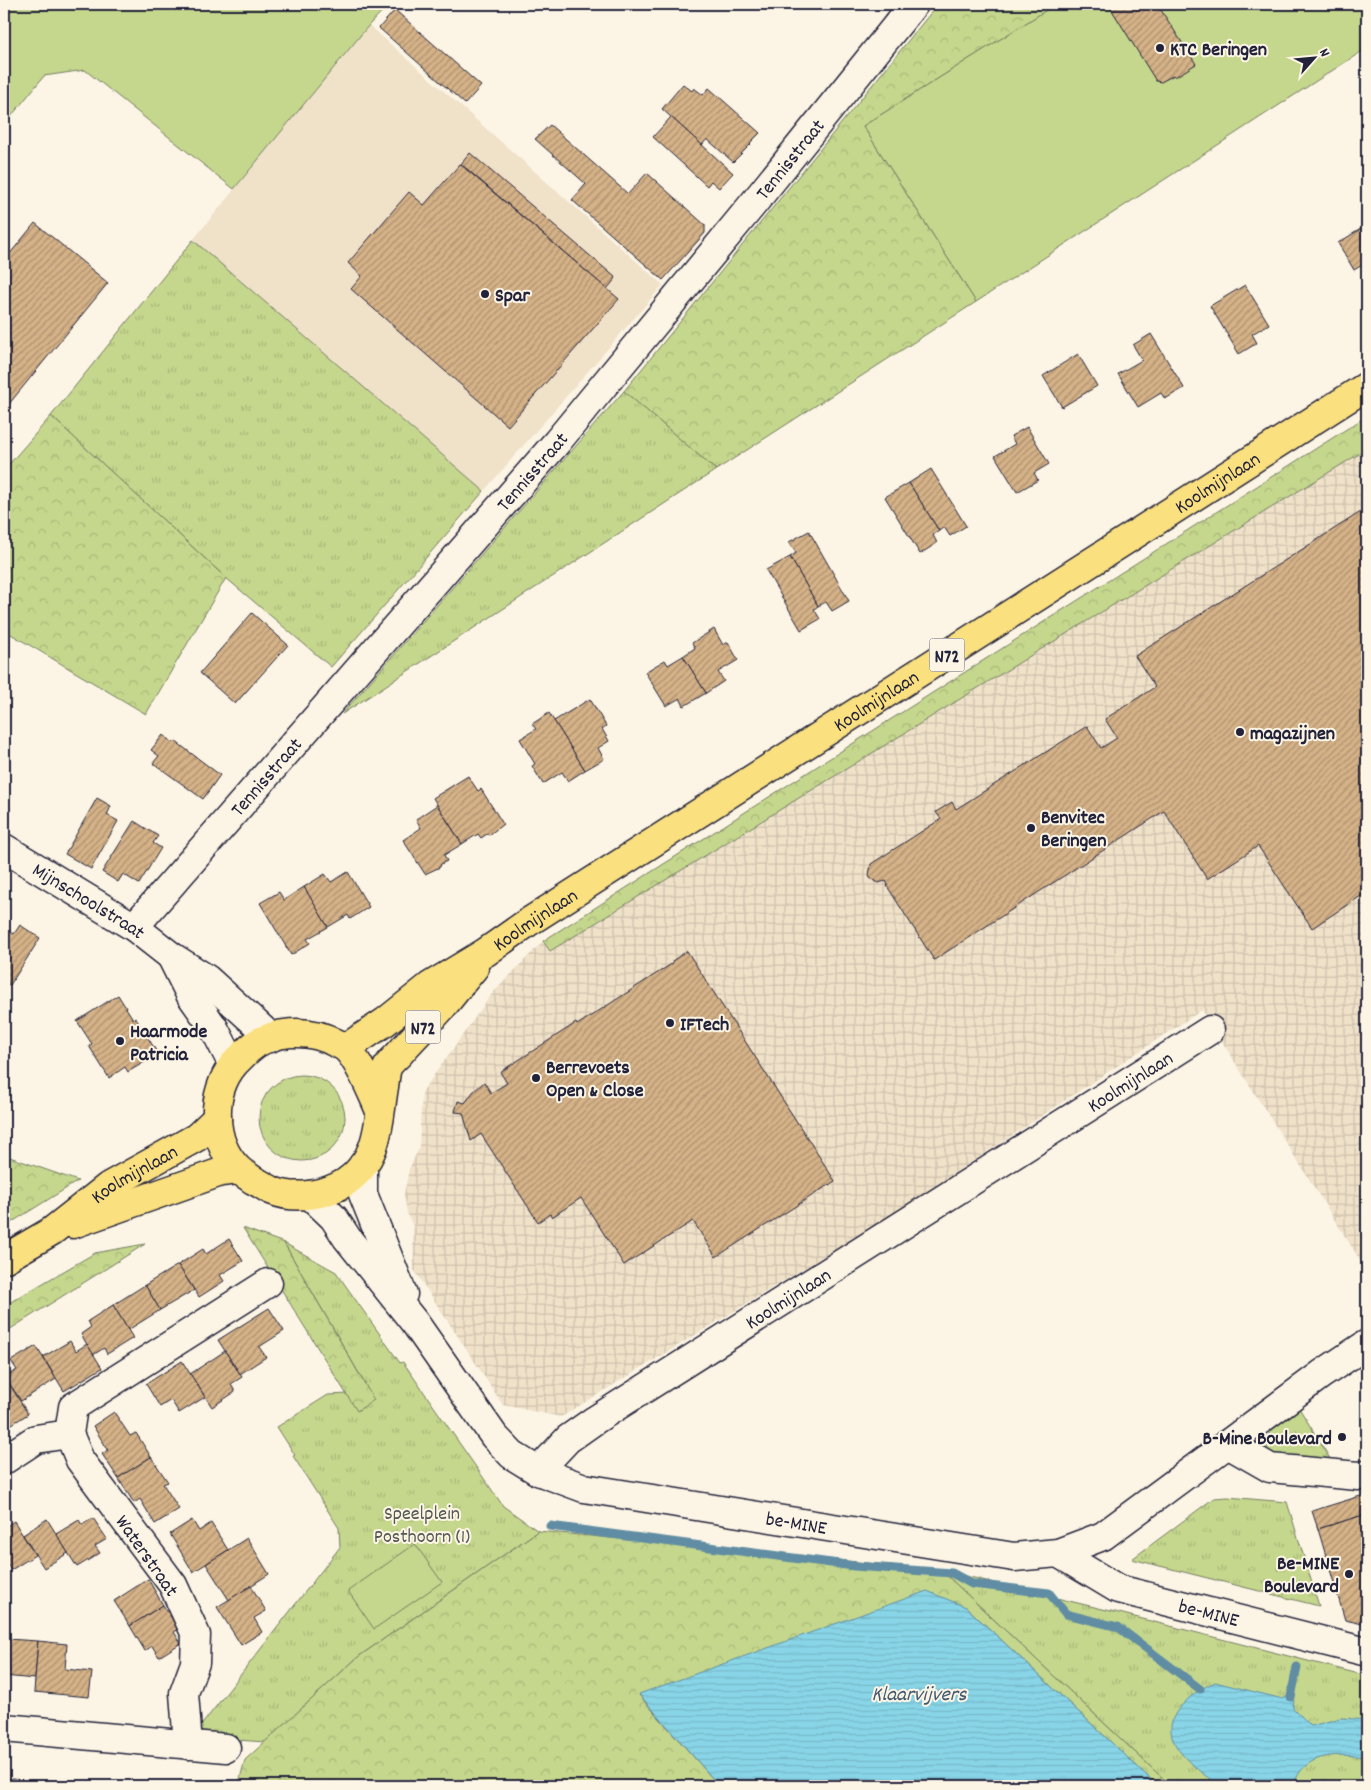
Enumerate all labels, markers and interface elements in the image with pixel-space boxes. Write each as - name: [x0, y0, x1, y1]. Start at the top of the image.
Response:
- north arrow: [1288, 32, 1338, 82]
- place label: KTC Beringen: [1170, 37, 1267, 65]
- marker: KTC Beringen: [1154, 42, 1166, 54]
- text: N: [1313, 45, 1334, 61]
- street label: Tennisstraat: [751, 114, 833, 207]
- place label: Spar: [495, 283, 530, 311]
- marker: Spar: [479, 288, 491, 300]
- street label: Tennisstraat: [492, 427, 576, 519]
- street label: Koolmijnlaan: [1170, 447, 1267, 522]
- road number: N72: [930, 638, 964, 672]
- street label: Koolmijnlaan: [829, 665, 925, 740]
- place label: magazijnen: [1250, 721, 1335, 749]
- marker: magazijnen: [1234, 726, 1246, 738]
- street label: Tennisstraat: [225, 733, 310, 824]
- place label: Benvitec Beringen: [1041, 805, 1106, 856]
- marker: Benvitec Beringen: [1025, 822, 1037, 834]
- street label: Mijnschoolstraat: [26, 857, 150, 948]
- street label: Koolmijnlaan: [488, 883, 584, 960]
- road number: N72: [406, 1010, 440, 1044]
- place label: IFTech: [680, 1012, 729, 1040]
- marker: IFTech: [664, 1017, 676, 1029]
- place label: Haarmode Patricia: [130, 1019, 207, 1070]
- marker: Haarmode Patricia: [114, 1035, 126, 1047]
- street label: Koolmijnlaan: [1083, 1046, 1180, 1121]
- place label: Berrevoets Open & Close: [546, 1055, 644, 1106]
- marker: Berrevoets Open & Close: [530, 1072, 542, 1084]
- street label: Koolmijnlaan: [86, 1139, 184, 1212]
- street label: Koolmijnlaan: [741, 1263, 838, 1338]
- place label: B-Mine Boulevard: [1203, 1426, 1332, 1454]
- marker: B-Mine Boulevard: [1336, 1431, 1348, 1443]
- park label: Speelplein Posthoorn (1): [374, 1501, 470, 1552]
- street label: be-MINE: [764, 1506, 829, 1544]
- street label: Waterstraat: [107, 1510, 184, 1603]
- place label: Be-MINE Boulevard: [1264, 1551, 1340, 1602]
- marker: Be-MINE Boulevard: [1343, 1568, 1355, 1580]
- street label: be-MINE: [1175, 1594, 1242, 1636]
- water label: Klaarvijvers: [872, 1681, 968, 1711]

